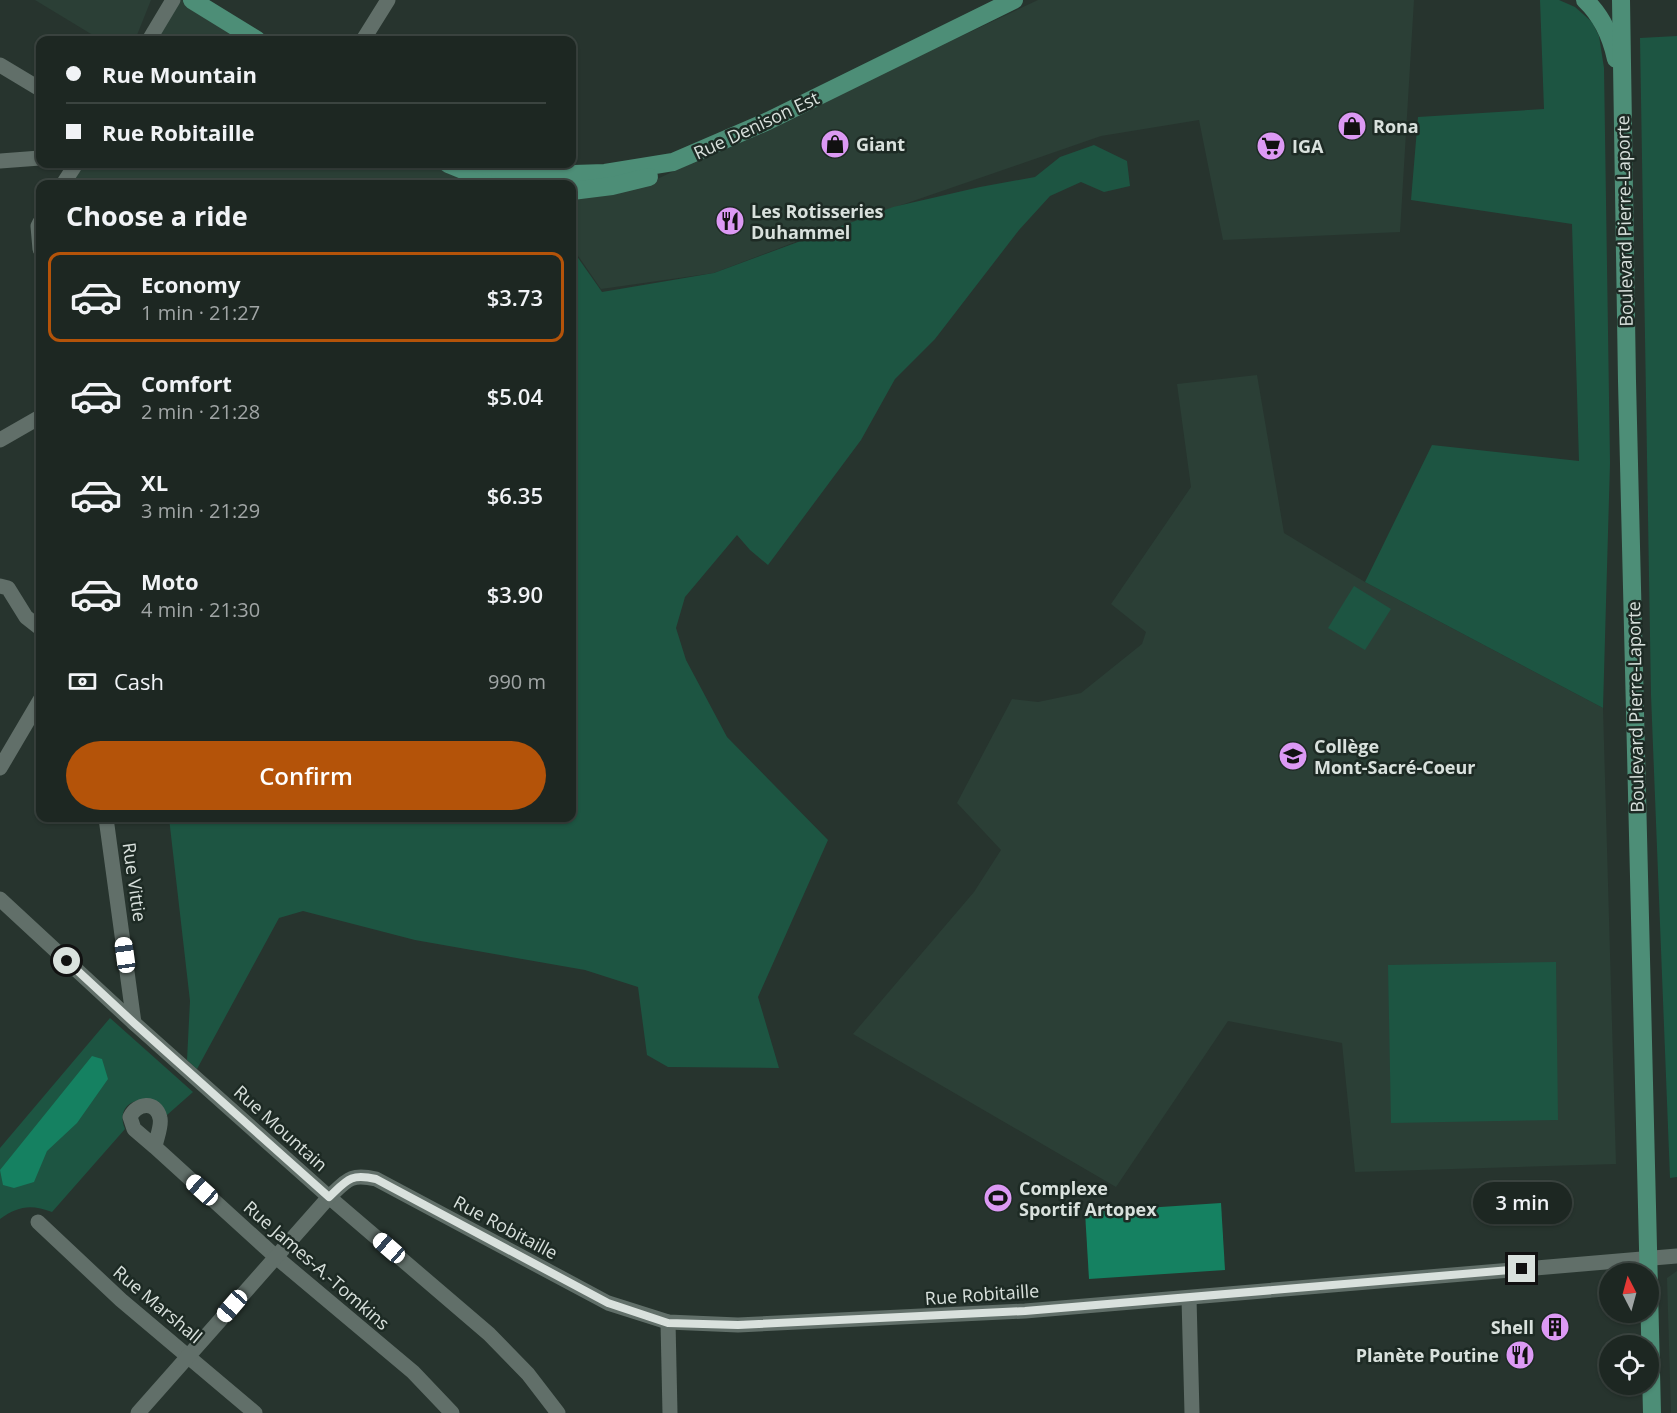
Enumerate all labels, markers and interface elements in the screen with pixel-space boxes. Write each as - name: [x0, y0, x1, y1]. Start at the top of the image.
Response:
- text: Rue Mountain: [102, 59, 257, 89]
- street label: Rue Denison Est: [689, 85, 823, 165]
- shop icon: Rona: [1336, 110, 1368, 142]
- place label: Rona: [1373, 114, 1419, 138]
- street label: Boulevard Pierre-Laporte: [1610, 115, 1638, 327]
- text: Rue Robitaille: [102, 117, 254, 147]
- shop icon: Giant: [819, 128, 851, 160]
- supermarket icon: IGA: [1255, 130, 1287, 162]
- place label: Giant: [856, 132, 905, 156]
- place label: IGA: [1292, 134, 1324, 158]
- text: Choose a ride: [66, 197, 248, 234]
- place label: Les Rotisseries Duhammel: [751, 199, 884, 244]
- restaurant icon: Les Rotisseries Duhammel: [714, 205, 746, 237]
- text: Economy: [141, 269, 240, 299]
- icon: car: [69, 270, 123, 324]
- text: $3.73: [487, 282, 543, 312]
- text: 1 min · 21:27: [141, 299, 260, 326]
- text: Comfort: [141, 368, 232, 398]
- icon: car: [69, 369, 123, 423]
- text: $5.04: [487, 381, 543, 411]
- text: 2 min · 21:28: [141, 398, 260, 425]
- text: XL: [141, 467, 168, 497]
- icon: car: [69, 468, 123, 522]
- text: $6.35: [487, 480, 543, 510]
- text: 3 min · 21:29: [141, 497, 260, 524]
- text: Moto: [141, 566, 199, 596]
- icon: car: [69, 567, 123, 621]
- text: $3.90: [487, 579, 543, 609]
- text: 4 min · 21:30: [141, 596, 260, 623]
- street label: Boulevard Pierre-Laporte: [1621, 601, 1649, 813]
- icon: cash: [66, 665, 99, 698]
- text: Cash: [114, 666, 164, 696]
- text: 990 m: [488, 668, 546, 695]
- place label: Collège Mont-Sacré-Coeur: [1314, 734, 1475, 779]
- school or university icon: Collège Mont-Sacré-Coeur: [1277, 740, 1309, 772]
- button: Confirm: [66, 741, 546, 810]
- street label: Rue Vittie: [118, 841, 152, 923]
- car: [114, 936, 136, 974]
- route start: [53, 947, 80, 974]
- street label: Rue Mountain: [229, 1080, 333, 1176]
- car: [183, 1171, 221, 1209]
- place label: Complexe Sportif Artopex: [1019, 1176, 1157, 1221]
- sports icon: Complexe Sportif Artopex: [982, 1182, 1014, 1214]
- callout: 3 min: [1472, 1182, 1571, 1224]
- text: 3 min: [1496, 1189, 1550, 1216]
- street label: Rue Robitaille: [450, 1190, 562, 1264]
- street label: Rue James-A.-Tomkins: [239, 1195, 395, 1335]
- car: [370, 1229, 408, 1267]
- route end: [1508, 1255, 1535, 1282]
- street label: Rue Marshall: [108, 1260, 208, 1348]
- north arrow: [1599, 1263, 1659, 1323]
- map controls: [1599, 1263, 1659, 1395]
- street label: Rue Robitaille: [924, 1278, 1040, 1310]
- car: [213, 1287, 251, 1325]
- building icon: Shell: [1539, 1311, 1571, 1343]
- place label: Shell: [1491, 1315, 1534, 1339]
- button: locate: [1599, 1335, 1659, 1395]
- restaurant icon: Planète Poutine: [1504, 1339, 1536, 1371]
- place label: Planète Poutine: [1356, 1343, 1499, 1367]

